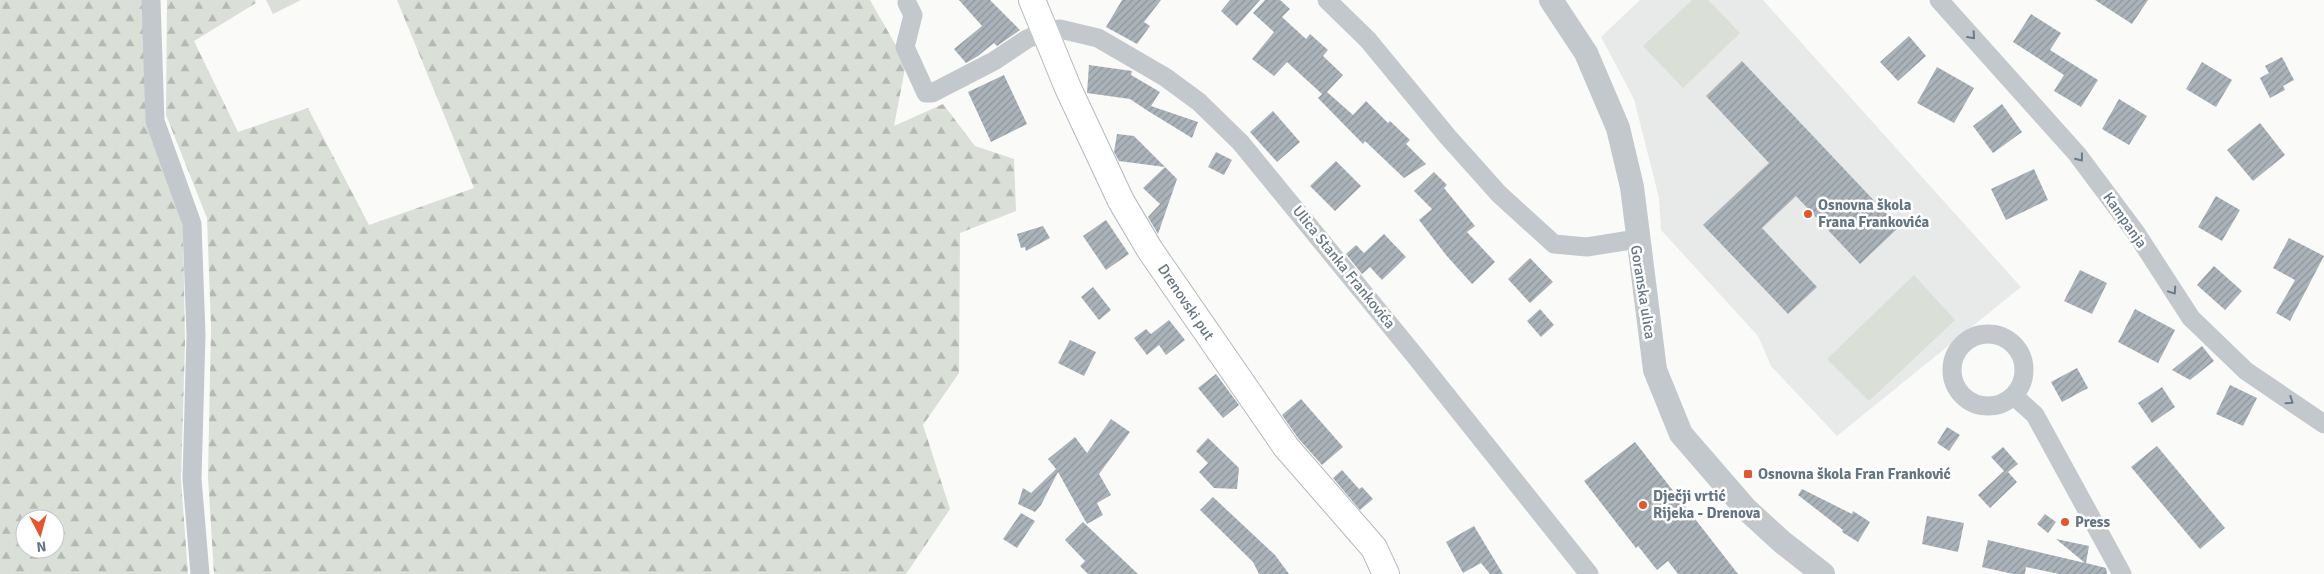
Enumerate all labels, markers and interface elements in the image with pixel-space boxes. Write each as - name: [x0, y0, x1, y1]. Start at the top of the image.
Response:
- one-way arrow: [1966, 30, 1975, 39]
- one-way arrow: [2074, 152, 2082, 161]
- street label: Kampanja: [2099, 189, 2151, 251]
- place label: Osnovna škola Frana Frankovića: [1818, 196, 1930, 231]
- street label: Ulica Stanka Frankovića: [1289, 202, 1399, 332]
- marker: Osnovna škola Frana Frankovića: [1802, 208, 1814, 220]
- street label: Goranska ulica: [1627, 244, 1659, 340]
- street label: Drenovski put: [1154, 261, 1218, 343]
- one-way arrow: [2167, 285, 2176, 295]
- one-way arrow: [2284, 395, 2294, 404]
- place label: Osnovna škola Fran Franković: [1758, 465, 1951, 483]
- marker: Osnovna škola Fran Franković: [1742, 468, 1754, 480]
- place label: Dječji vrtić Rijeka - Drenova: [1653, 487, 1761, 522]
- marker: Dječji vrtić Rijeka - Drenova: [1637, 499, 1649, 511]
- north arrow: [15, 509, 65, 559]
- place label: Press: [2075, 513, 2110, 531]
- marker: Press: [2059, 516, 2071, 528]
- text: N: [36, 537, 47, 555]

